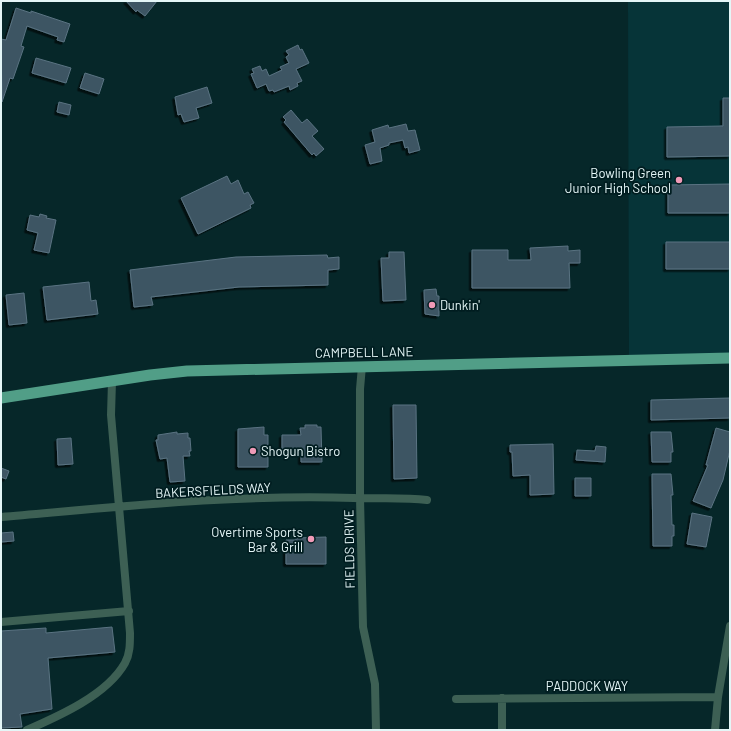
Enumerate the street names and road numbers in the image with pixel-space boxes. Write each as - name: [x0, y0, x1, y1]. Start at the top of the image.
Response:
- street label: CAMPBELL LANE: [315, 343, 413, 361]
- street label: BAKERSFIELDS WAY: [155, 479, 271, 501]
- street label: FIELDS DRIVE: [340, 509, 358, 589]
- street label: PADDOCK WAY: [546, 678, 628, 694]

